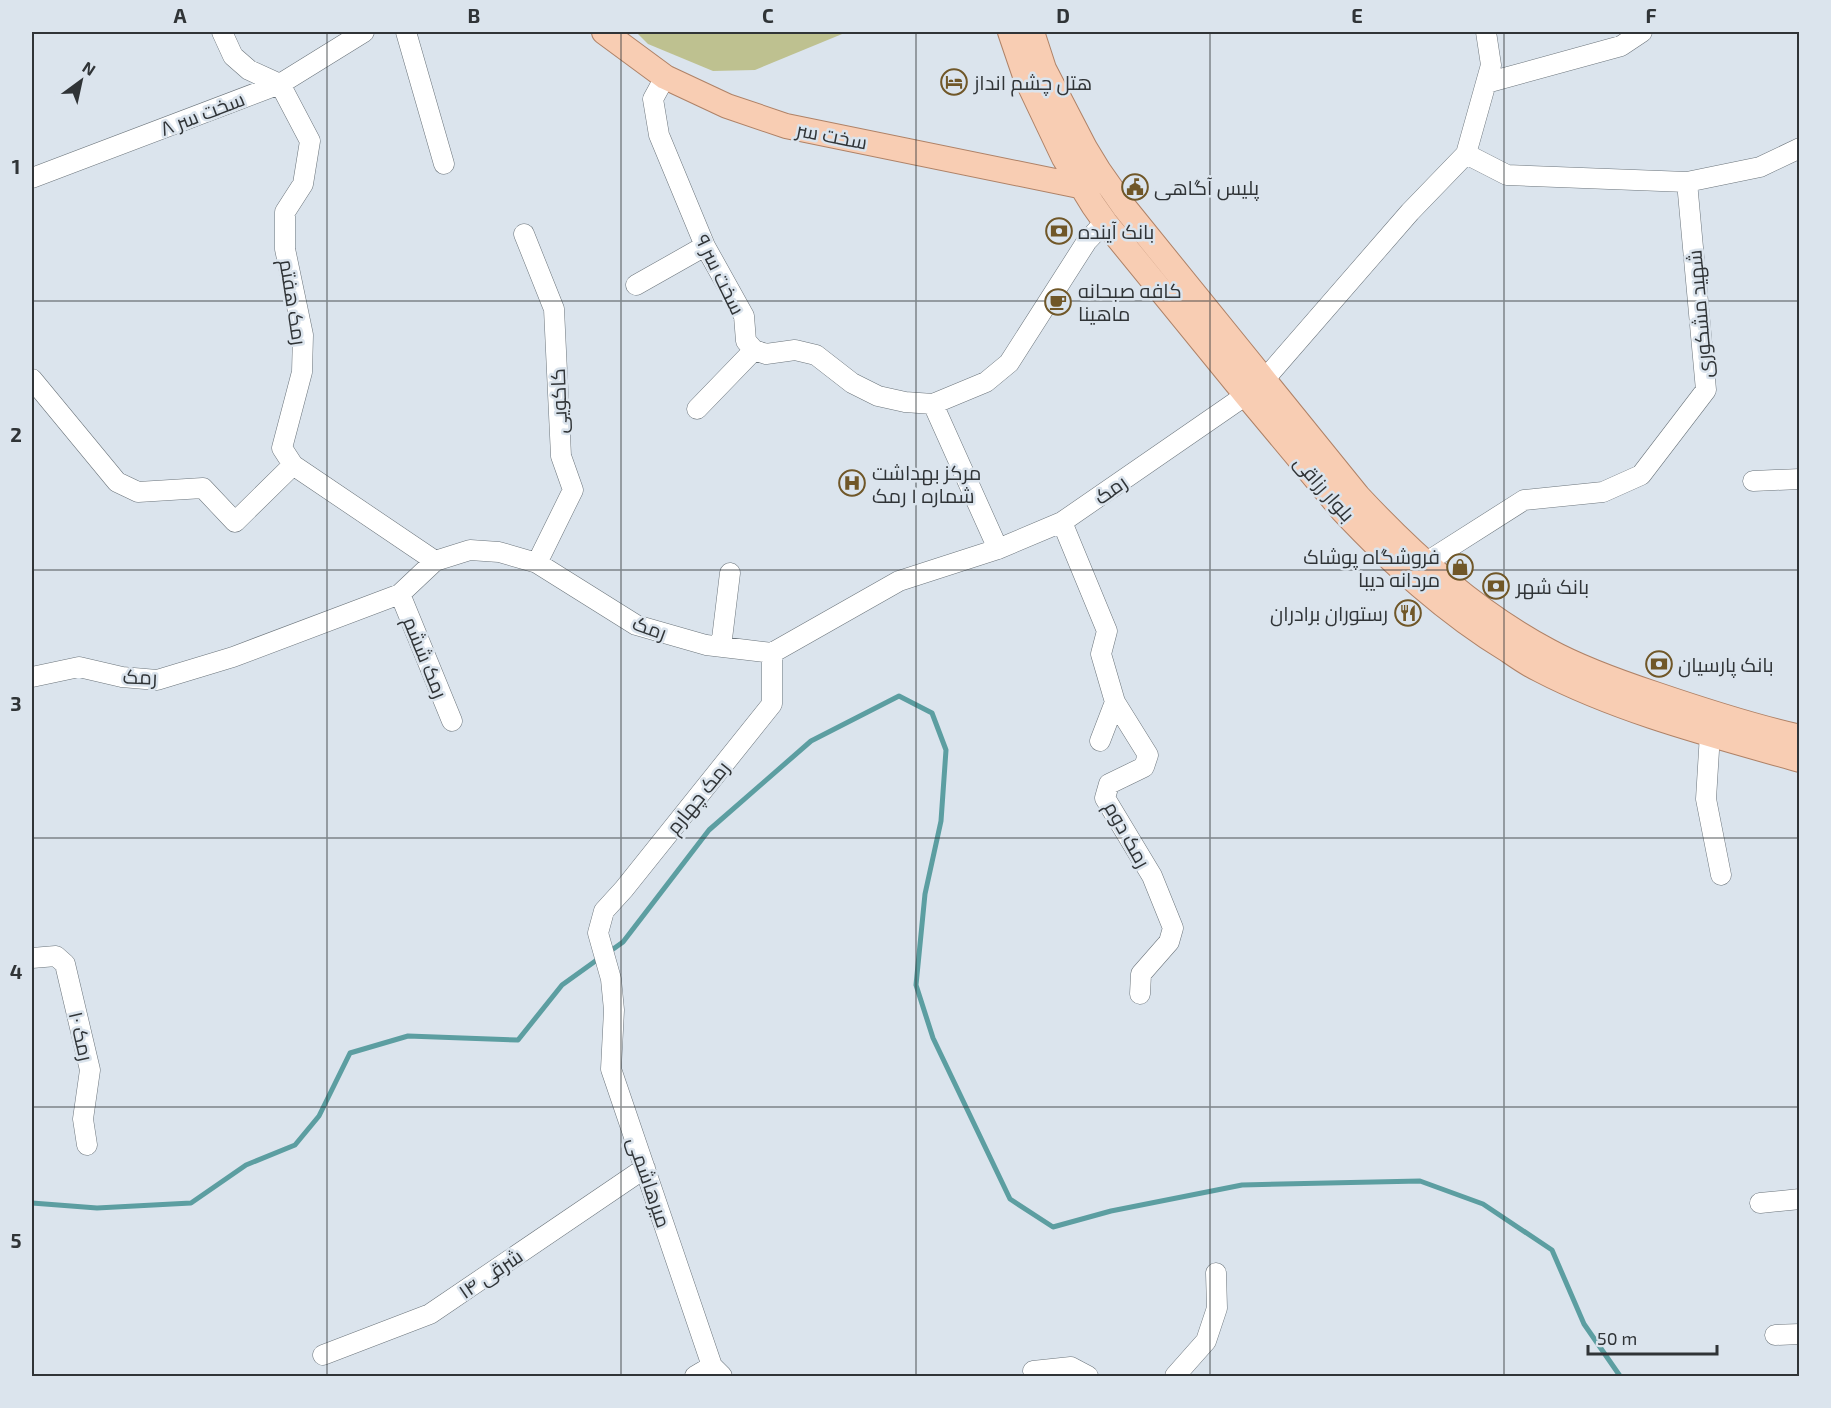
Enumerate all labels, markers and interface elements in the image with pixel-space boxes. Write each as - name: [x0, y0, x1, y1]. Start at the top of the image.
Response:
- text: A: [173, 3, 187, 27]
- text: B: [468, 3, 480, 27]
- text: C: [762, 3, 774, 27]
- text: D: [1056, 3, 1070, 27]
- text: E: [1351, 3, 1363, 27]
- text: F: [1645, 3, 1657, 27]
- north arrow: [51, 51, 111, 111]
- text: N: [79, 57, 99, 79]
- hotel icon: هتل چشم انداز: [939, 67, 969, 97]
- place label: هتل چشم انداز: [973, 70, 1092, 97]
- street label: سخت سر ۸: [156, 86, 248, 141]
- street label: سخت سر: [793, 116, 869, 155]
- text: 1: [12, 154, 20, 178]
- public building icon: پلیس آگاهی: [1120, 172, 1150, 202]
- place label: پلیس آگاهی: [1154, 175, 1260, 201]
- bank icon: بانک آینده: [1044, 216, 1074, 246]
- place label: بانک آینده: [1078, 219, 1154, 243]
- street label: سخت سر ۹: [690, 230, 751, 319]
- street label: شهید مشکوری: [1681, 249, 1719, 379]
- street label: رمک هفتم: [272, 257, 313, 347]
- place label: کافه صبحانه ماهینا: [1078, 278, 1182, 325]
- cafe icon: کافه صبحانه ماهینا: [1043, 287, 1073, 317]
- street label: کاکویی: [545, 368, 573, 434]
- text: 2: [10, 422, 22, 446]
- street label: بلوار رزاقی: [1288, 450, 1360, 527]
- place label: مرکز بهداشت شماره ۱ رمک: [872, 460, 981, 508]
- hospital icon: مرکز بهداشت شماره ۱ رمک: [837, 468, 867, 498]
- street label: رمک: [1089, 469, 1132, 510]
- place label: فروشگاه پوشاک مردانه دیبا: [1303, 544, 1440, 592]
- shop icon: فروشگاه پوشاک مردانه دیبا: [1445, 552, 1475, 582]
- bank icon: بانک شهر: [1481, 571, 1511, 601]
- place label: بانک شهر: [1515, 574, 1589, 600]
- restaurant icon: رستوران برادران: [1393, 598, 1423, 628]
- place label: رستوران برادران: [1270, 601, 1388, 627]
- street label: رمک: [629, 610, 670, 645]
- street label: رمک ششم: [396, 613, 453, 702]
- bank icon: بانک پارسیان: [1644, 649, 1674, 679]
- place label: بانک پارسیان: [1678, 652, 1774, 678]
- street label: رمک: [122, 663, 158, 690]
- text: 3: [10, 691, 22, 715]
- street label: رمک چهارم: [660, 756, 736, 840]
- street label: رمک دوم: [1097, 797, 1156, 873]
- text: 4: [10, 959, 23, 983]
- street label: رمک ۱۰: [64, 1009, 99, 1063]
- street label: میرهاشمی: [621, 1134, 677, 1231]
- text: 5: [10, 1228, 22, 1252]
- street label: شرقی ۱۴: [453, 1243, 528, 1305]
- scale bar: [1588, 1318, 1717, 1356]
- text: 50 m: [1597, 1327, 1637, 1349]

